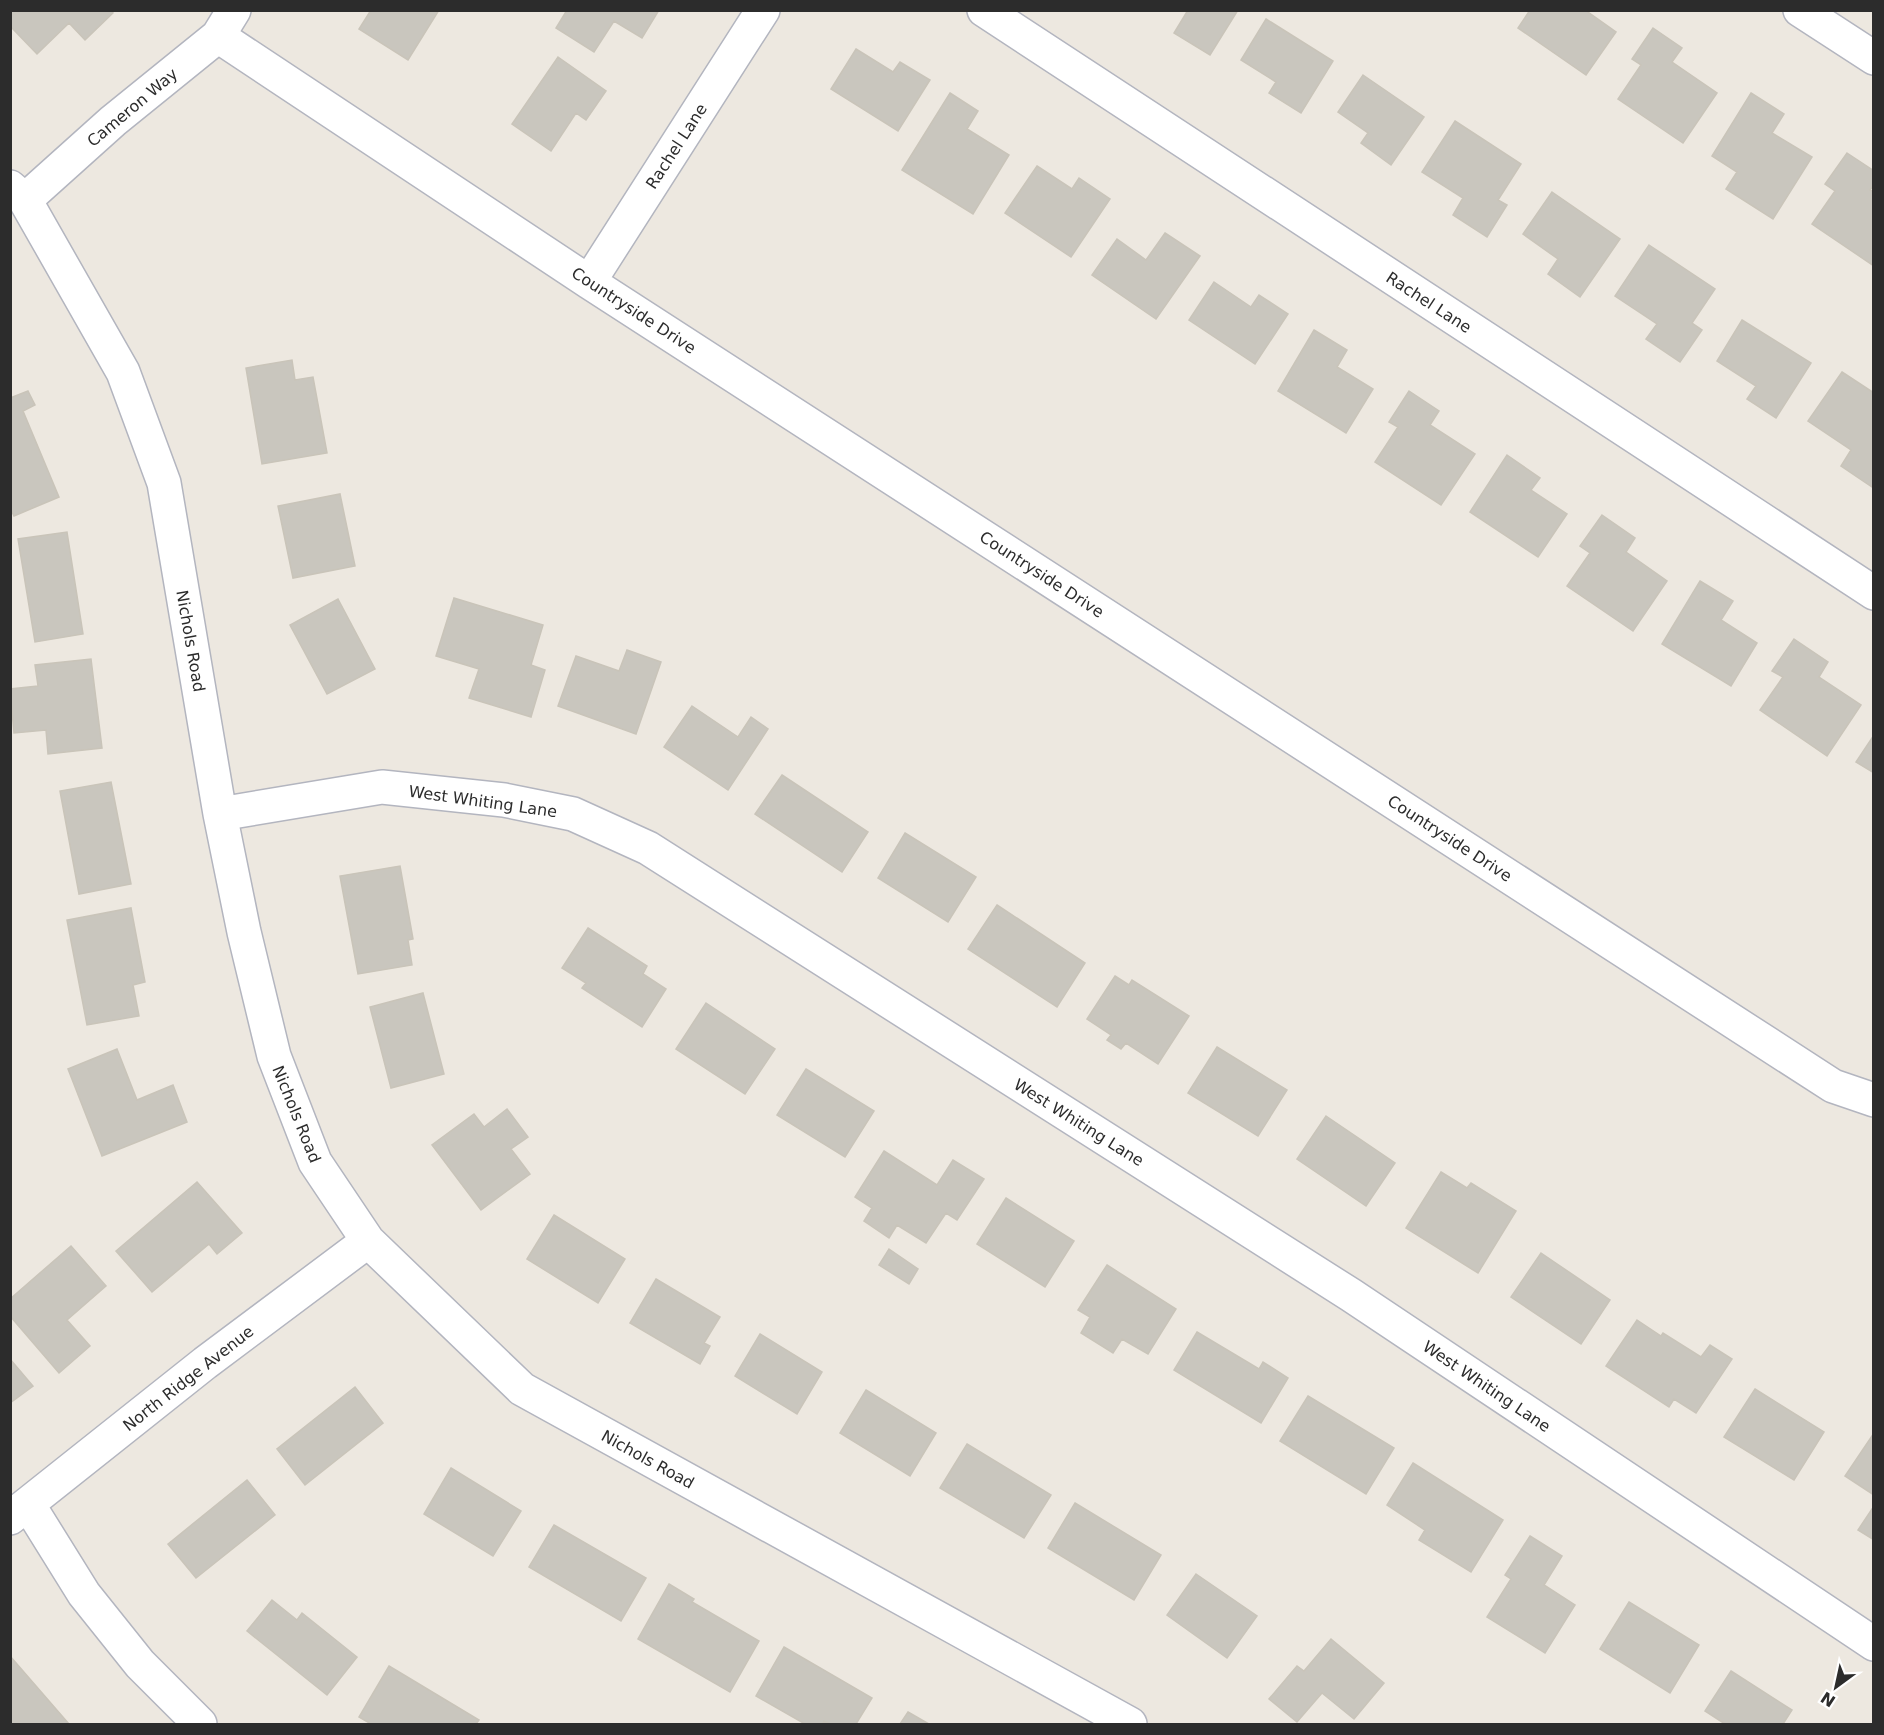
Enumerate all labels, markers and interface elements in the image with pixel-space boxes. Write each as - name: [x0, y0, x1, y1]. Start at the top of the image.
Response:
- street label: Cameron Way: [83, 64, 181, 151]
- street label: Rachel Lane: [642, 100, 711, 192]
- street label: Countryside Drive: [568, 263, 699, 358]
- street label: Rachel Lane: [1383, 268, 1475, 337]
- street label: Countryside Drive: [976, 527, 1107, 622]
- street label: Nichols Road: [172, 589, 209, 694]
- street label: West Whiting Lane: [408, 782, 558, 821]
- street label: Countryside Drive: [1384, 791, 1515, 886]
- street label: Nichols Road: [268, 1063, 325, 1166]
- street label: West Whiting Lane: [1010, 1075, 1147, 1170]
- street label: North Ridge Avenue: [119, 1322, 257, 1435]
- street label: West Whiting Lane: [1419, 1337, 1554, 1436]
- street label: Nichols Road: [598, 1426, 697, 1493]
- north arrow: [1806, 1657, 1866, 1717]
- text: N: [1817, 1688, 1839, 1711]

